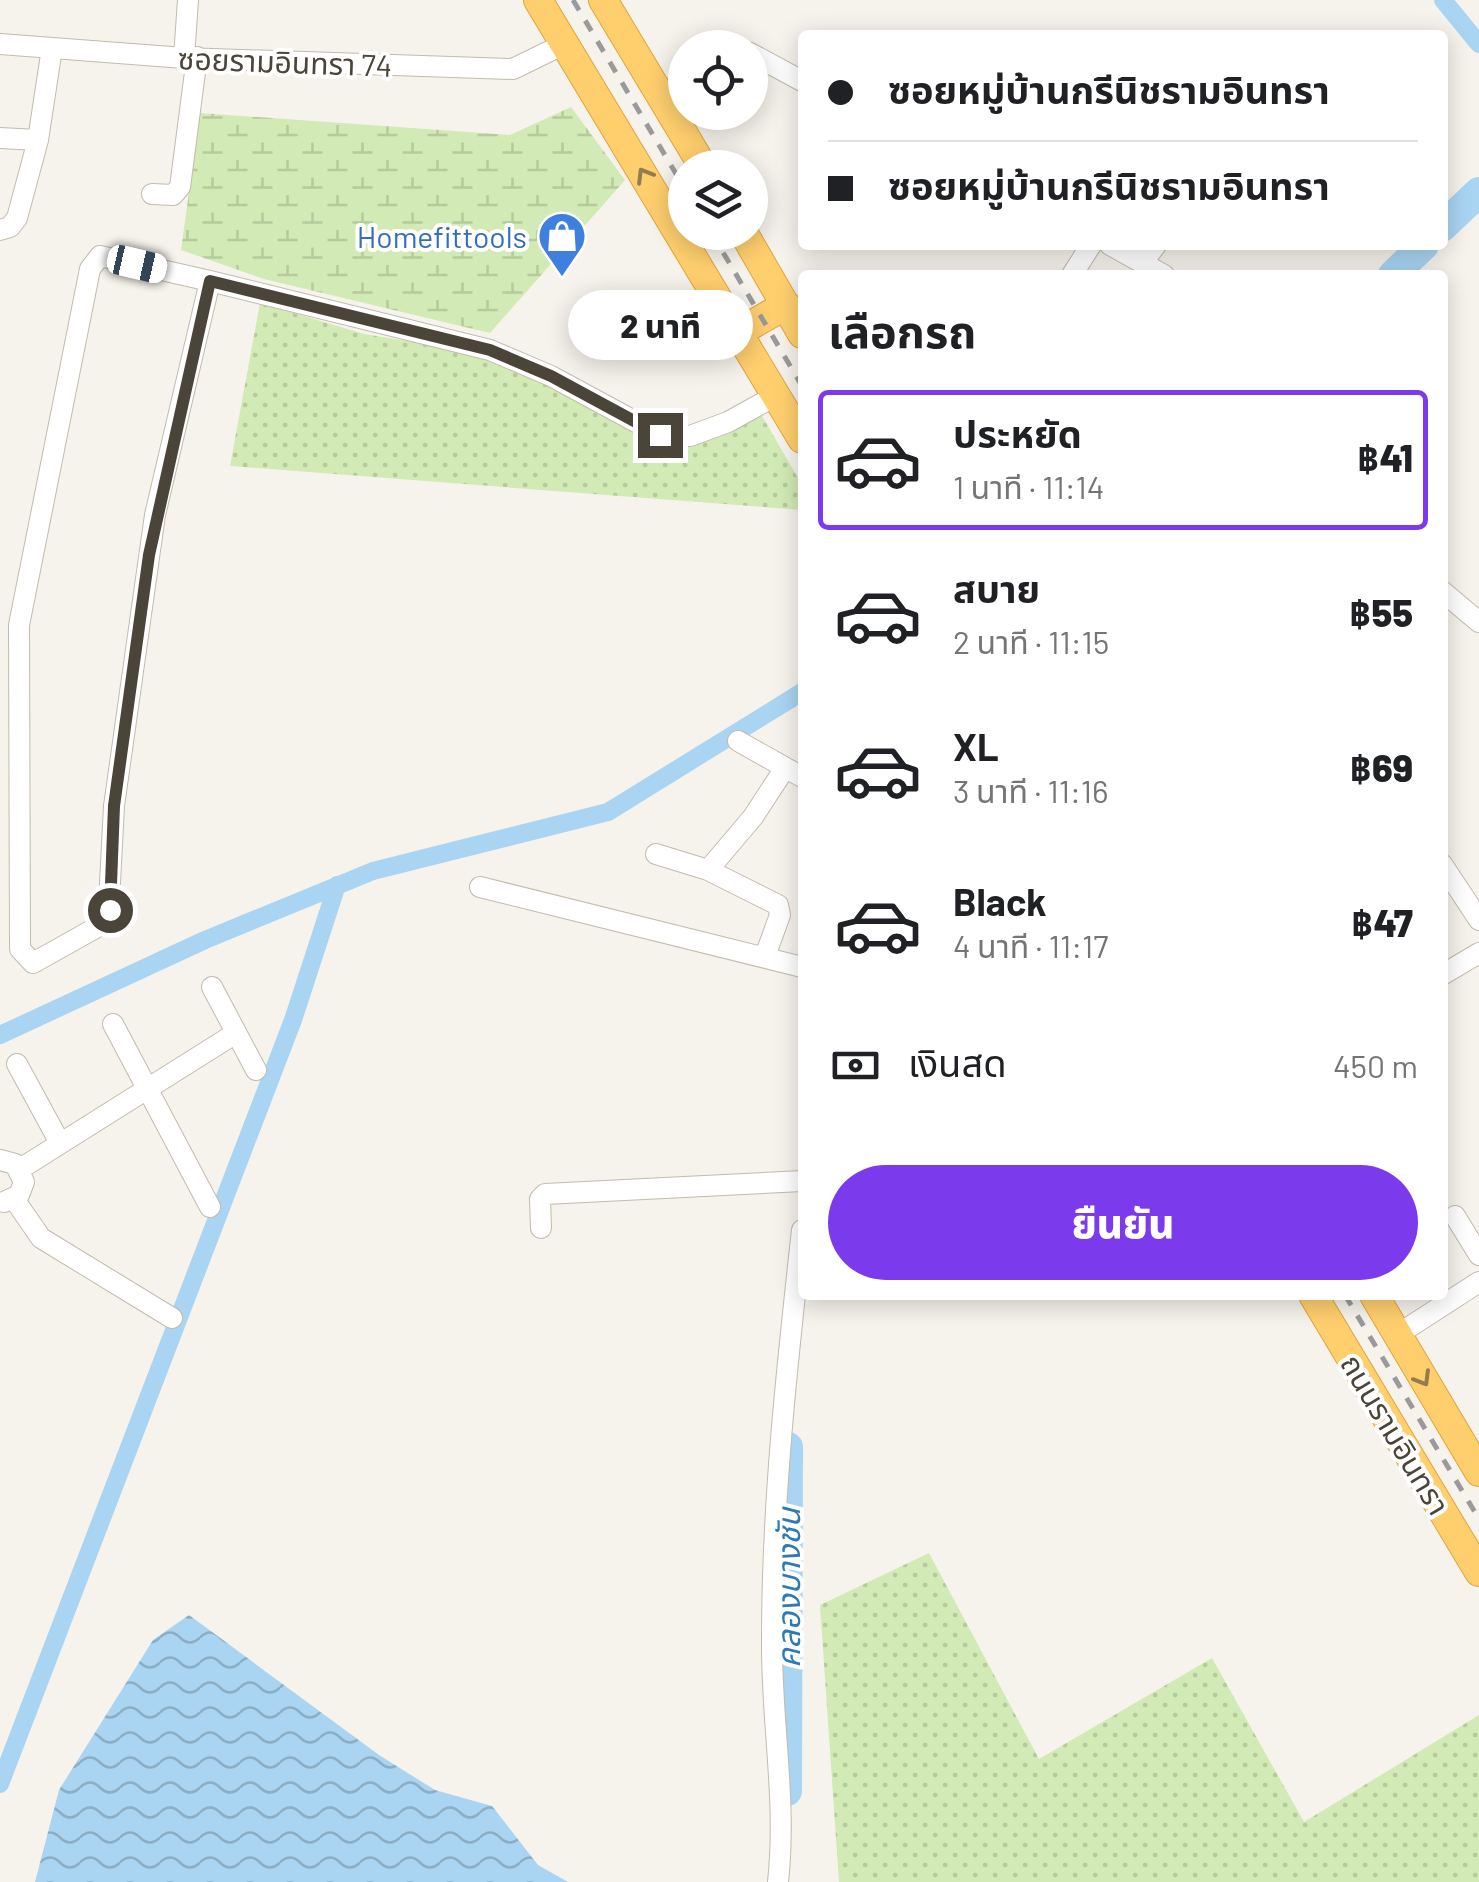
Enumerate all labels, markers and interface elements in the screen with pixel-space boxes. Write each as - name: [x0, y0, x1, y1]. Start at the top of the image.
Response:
- map controls: [668, 30, 768, 250]
- button: locate: [668, 30, 768, 130]
- street label: ซอยรามอินทรา 74: [177, 39, 393, 83]
- text: ซอยหมู่บ้านกรีนิชรามอินทรา: [888, 66, 1330, 112]
- button: layers: [668, 150, 768, 250]
- text: ซอยหมู่บ้านกรีนิชรามอินทรา: [888, 162, 1330, 208]
- one-way arrow: [637, 168, 656, 186]
- shop icon: Homefittools: [536, 210, 588, 278]
- place label: Homefittools: [357, 218, 527, 254]
- car: [104, 243, 170, 285]
- callout: 2 นาที: [568, 290, 752, 360]
- text: เลือกรถ: [828, 303, 976, 357]
- text: 2 นาที: [620, 306, 701, 344]
- text: ประหยัด: [953, 410, 1082, 456]
- route end: [638, 413, 683, 458]
- icon: car: [833, 415, 923, 505]
- text: ฿41: [1357, 434, 1413, 480]
- text: 1 นาที · 11:14: [953, 467, 1104, 505]
- text: สบาย: [953, 565, 1040, 611]
- icon: car: [833, 570, 923, 660]
- text: ฿55: [1349, 589, 1413, 635]
- text: 2 นาที · 11:15: [953, 622, 1109, 660]
- text: XL: [953, 723, 999, 769]
- icon: car: [833, 725, 923, 815]
- text: ฿69: [1350, 744, 1413, 790]
- text: 3 นาที · 11:16: [953, 771, 1109, 809]
- text: Black: [953, 878, 1047, 924]
- icon: car: [833, 880, 923, 970]
- route start: [88, 888, 133, 933]
- text: ฿47: [1351, 899, 1413, 945]
- text: 4 นาที · 11:17: [953, 926, 1108, 964]
- icon: cash: [828, 1038, 883, 1093]
- text: เงินสด: [908, 1039, 1007, 1085]
- text: 450 m: [1333, 1046, 1418, 1084]
- button: ยืนยัน: [828, 1165, 1418, 1280]
- street label: ถนนรามอินทรา: [1334, 1347, 1458, 1521]
- one-way arrow: [1411, 1368, 1430, 1386]
- water label: คลองบางชัน: [768, 1506, 806, 1668]

